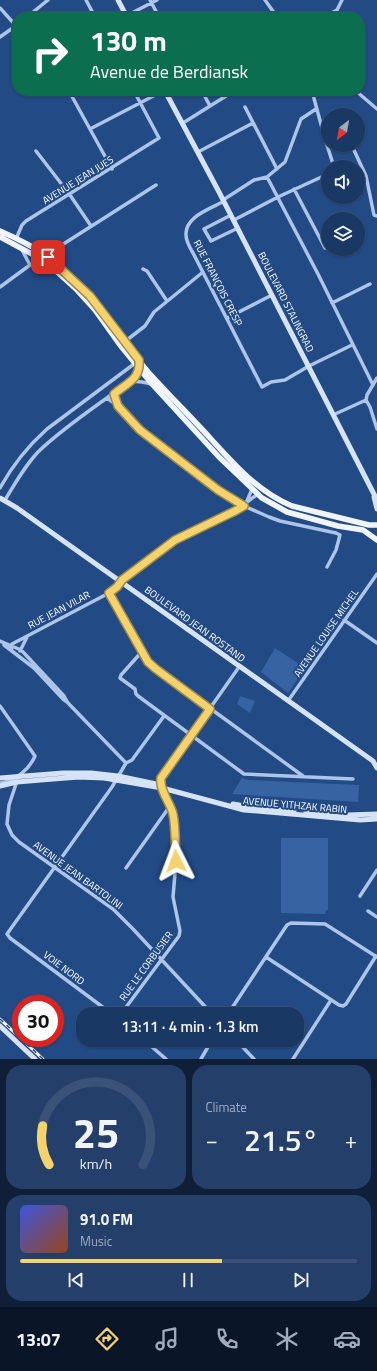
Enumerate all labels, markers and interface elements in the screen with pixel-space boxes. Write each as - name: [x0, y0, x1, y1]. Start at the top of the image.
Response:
- text: 130 m: [90, 19, 167, 62]
- icon: right: [24, 28, 76, 80]
- text: Avenue de Berdiansk: [90, 58, 248, 85]
- north arrow: [321, 108, 365, 152]
- map controls: [321, 108, 365, 256]
- street label: AVENUE JEAN JUES: [39, 152, 117, 208]
- button: sound: [321, 160, 365, 204]
- button: layers: [321, 212, 365, 256]
- street label: RUE FRANÇOIS CRESP: [190, 237, 246, 329]
- pin: [31, 240, 65, 274]
- icon: arrive: [37, 246, 59, 268]
- street label: BOULEVARD STALINGRAD: [254, 249, 318, 355]
- street label: BOULEVARD JEAN ROSTAND: [142, 582, 248, 666]
- street label: AVENUE LOUISE MICHEL: [290, 586, 362, 680]
- street label: RUE JEAN VILAR: [25, 587, 93, 633]
- street label: AVENUE YITHZAK RABIN: [242, 793, 348, 817]
- street label: AVENUE JEAN BARTOLINI: [30, 837, 126, 913]
- position arrow: [155, 840, 197, 882]
- street label: RUE LE CORBUSIER: [116, 928, 176, 1004]
- street label: VOIE NORD: [40, 947, 88, 989]
- speed limit sign: 30: [12, 995, 64, 1047]
- text: 13:11 · 4 min · 1.3 km: [121, 1015, 259, 1038]
- text: Climate: [206, 1097, 247, 1117]
- text: 25: [72, 1101, 119, 1164]
- text: 21.5°: [244, 1117, 318, 1163]
- text: −: [206, 1123, 218, 1157]
- text: +: [345, 1123, 357, 1157]
- text: km/h: [80, 1153, 112, 1175]
- text: 91.0 FM: [80, 1208, 133, 1231]
- text: Music: [80, 1231, 112, 1251]
- icon: previous: [65, 1269, 87, 1291]
- icon: pause: [177, 1269, 199, 1291]
- icon: next: [290, 1269, 312, 1291]
- icon: directions: [93, 1325, 121, 1353]
- icon: music: [153, 1325, 181, 1353]
- icon: phone: [213, 1325, 241, 1353]
- icon: climate: [273, 1325, 301, 1353]
- icon: car: [333, 1325, 361, 1353]
- text: 13:07: [16, 1326, 61, 1353]

